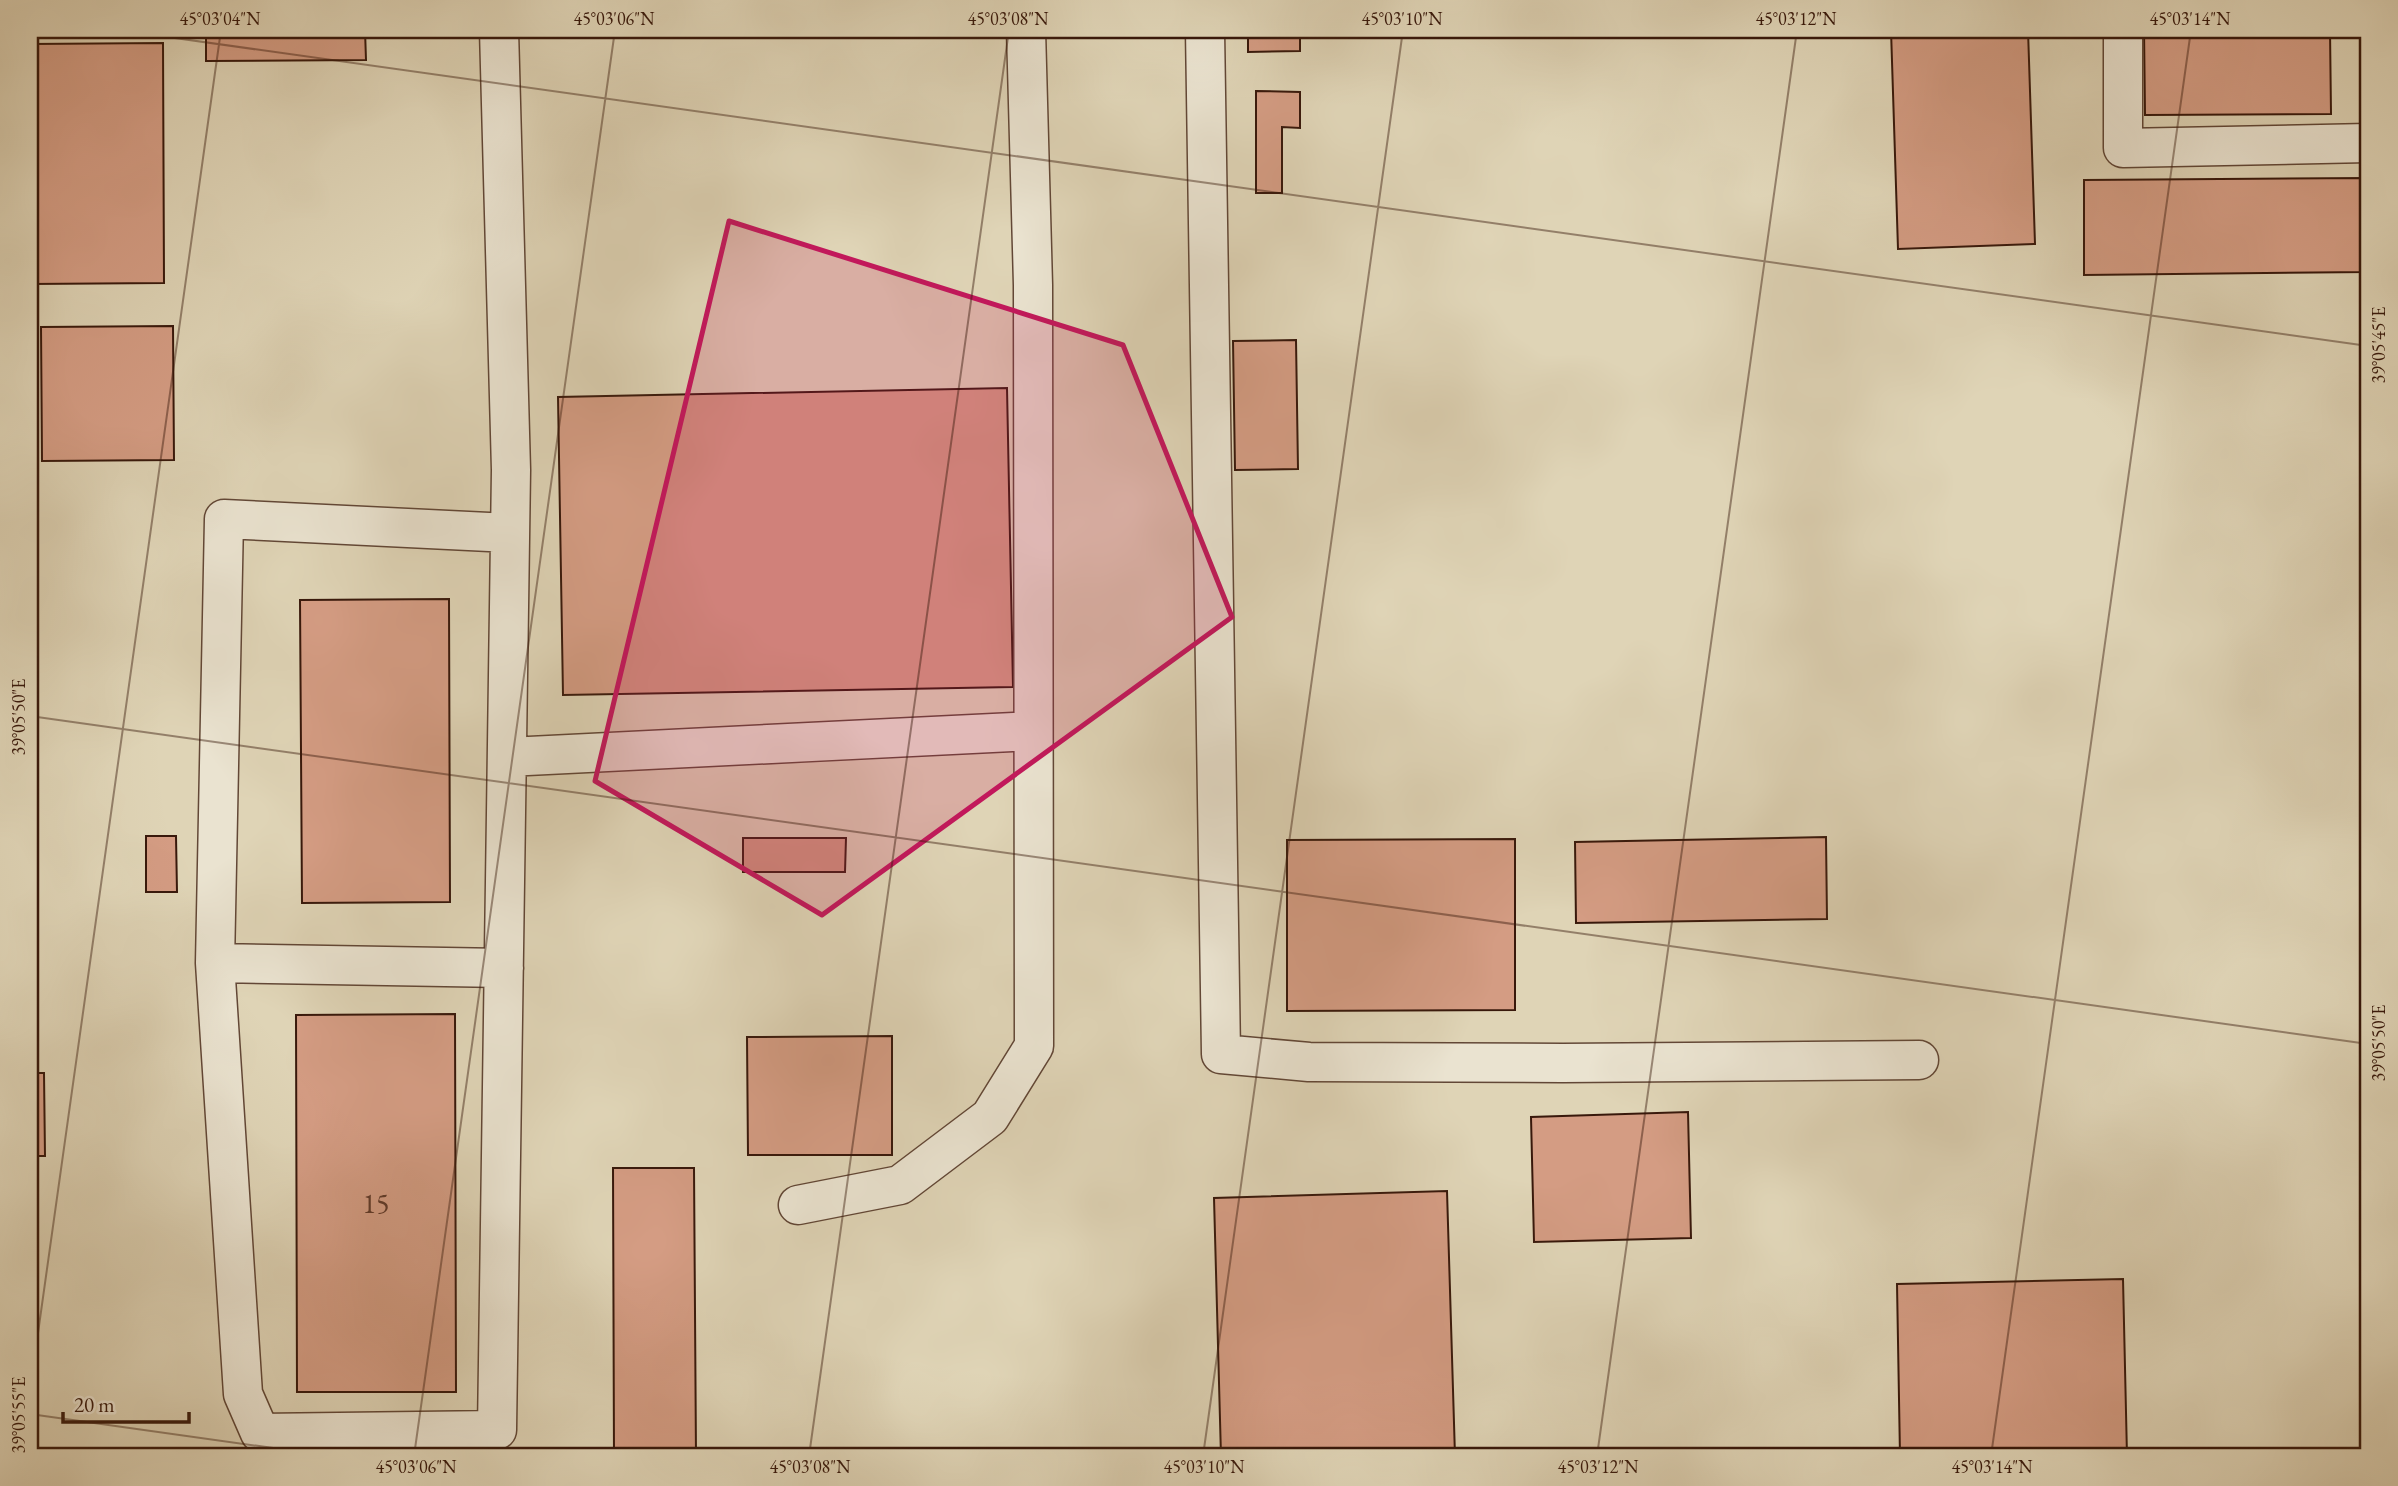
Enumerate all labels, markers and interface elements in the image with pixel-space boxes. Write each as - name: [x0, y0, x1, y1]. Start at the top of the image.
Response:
- text: 45°03'04"N: [180, 7, 261, 30]
- text: 45°03'06"N: [574, 7, 655, 30]
- text: 45°03'08"N: [968, 7, 1049, 30]
- text: 45°03'10"N: [1362, 7, 1443, 30]
- text: 45°03'12"N: [1756, 7, 1837, 30]
- text: 45°03'14"N: [2150, 7, 2231, 30]
- text: 39°05'45"E: [2367, 307, 2390, 383]
- text: 39°05'50"E: [7, 679, 30, 755]
- text: 39°05'50"E: [2367, 1005, 2390, 1081]
- house number: 15: [363, 1185, 389, 1221]
- text: 39°05'55"E: [7, 1377, 30, 1453]
- scale bar: [63, 1381, 189, 1425]
- text: 20 m: [74, 1391, 115, 1418]
- text: 45°03'06"N: [376, 1455, 457, 1478]
- text: 45°03'08"N: [770, 1455, 851, 1478]
- text: 45°03'10"N: [1164, 1455, 1245, 1478]
- text: 45°03'12"N: [1558, 1455, 1639, 1478]
- text: 45°03'14"N: [1952, 1455, 2033, 1478]

